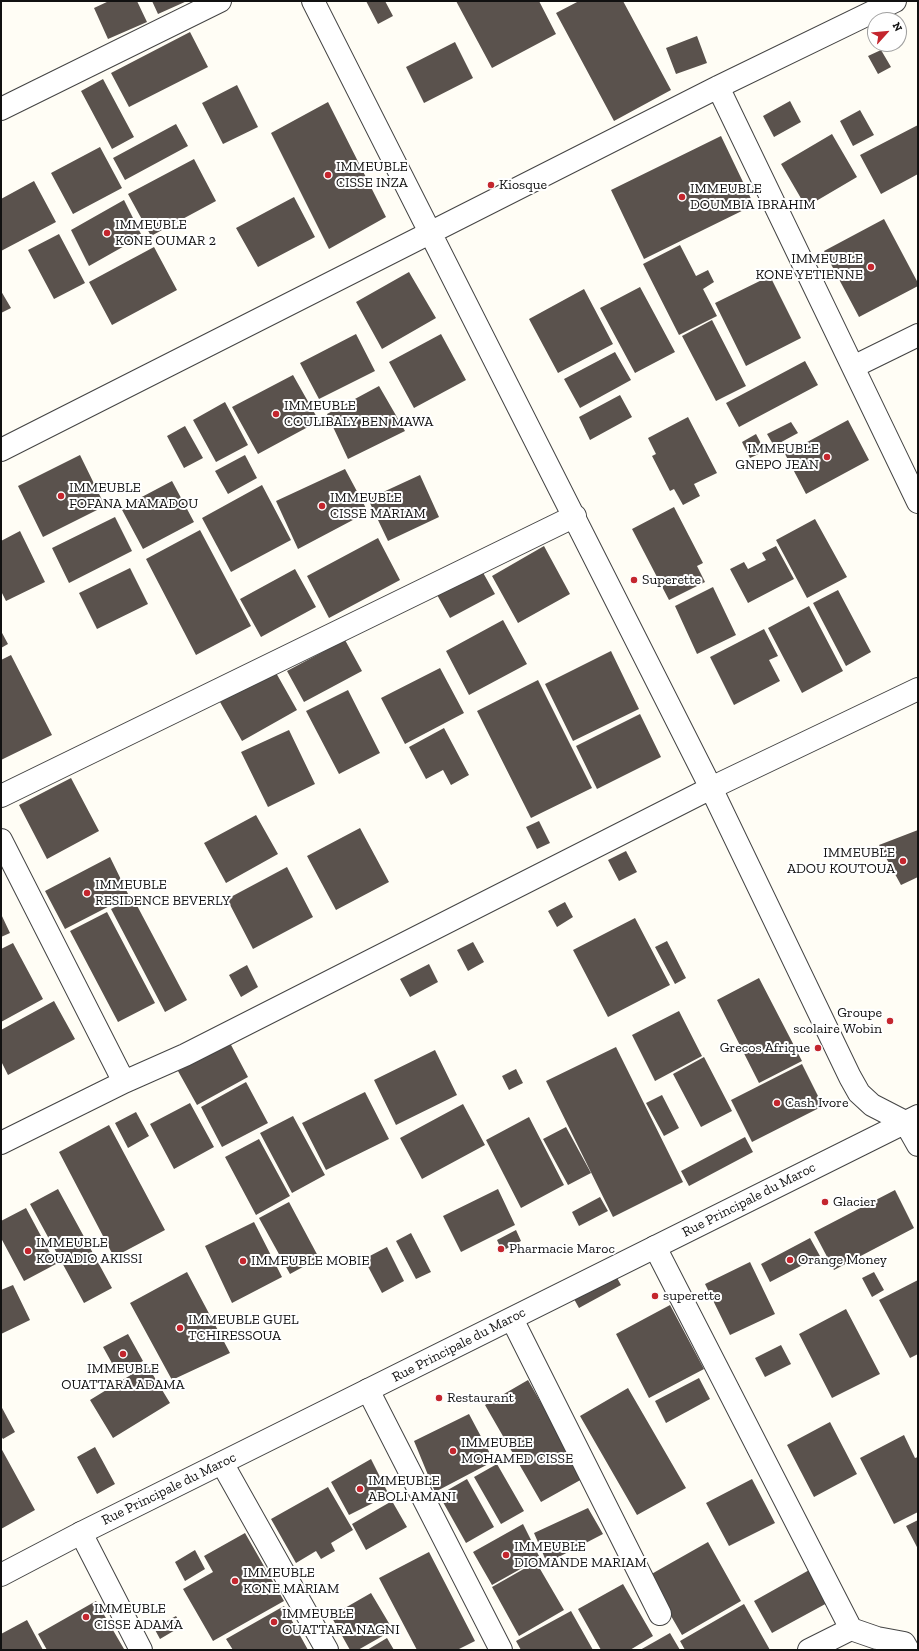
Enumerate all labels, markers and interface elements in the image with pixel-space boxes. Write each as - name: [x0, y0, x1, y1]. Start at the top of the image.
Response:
- north arrow: [867, 12, 907, 52]
- text: N: [890, 20, 905, 33]
- place label: IMMEUBLE CISSE INZA: [336, 159, 408, 192]
- marker: IMMEUBLE CISSE INZA: [323, 170, 333, 180]
- place label: Kiosque: [499, 177, 547, 193]
- marker: Kiosque: [486, 180, 496, 190]
- place label: IMMEUBLE DOUMBIA IBRAHIM: [690, 181, 816, 214]
- marker: IMMEUBLE DOUMBIA IBRAHIM: [677, 192, 687, 202]
- place label: IMMEUBLE KONE OUMAR 2: [115, 217, 216, 250]
- marker: IMMEUBLE KONE OUMAR 2: [102, 228, 112, 238]
- place label: IMMEUBLE KONE YETIENNE: [756, 251, 863, 284]
- marker: IMMEUBLE KONE YETIENNE: [866, 262, 876, 272]
- place label: IMMEUBLE COULIBALY BEN MAWA: [284, 398, 433, 430]
- marker: IMMEUBLE COULIBALY BEN MAWA: [271, 409, 281, 419]
- place label: IMMEUBLE GNEPO JEAN: [735, 441, 819, 474]
- marker: IMMEUBLE GNEPO JEAN: [822, 452, 832, 462]
- place label: IMMEUBLE FOFANA MAMADOU: [69, 480, 198, 512]
- place label: IMMEUBLE CISSE MARIAM: [330, 490, 426, 522]
- marker: IMMEUBLE FOFANA MAMADOU: [56, 491, 66, 501]
- marker: IMMEUBLE CISSE MARIAM: [317, 501, 327, 511]
- place label: Superette: [642, 572, 701, 588]
- marker: Superette: [629, 575, 639, 585]
- place label: IMMEUBLE ADOU KOUTOUA: [787, 845, 895, 878]
- marker: IMMEUBLE ADOU KOUTOUA: [898, 856, 908, 866]
- place label: IMMEUBLE RESIDENCE BEVERLY: [95, 877, 231, 910]
- marker: IMMEUBLE RESIDENCE BEVERLY: [82, 888, 92, 898]
- place label: Groupe scolaire Wobin: [793, 1005, 882, 1038]
- marker: Groupe scolaire Wobin: [885, 1016, 895, 1026]
- place label: Grecos Afrique: [720, 1040, 810, 1056]
- marker: Grecos Afrique: [813, 1043, 823, 1053]
- place label: Cash Ivore: [785, 1095, 849, 1111]
- marker: Cash Ivore: [772, 1098, 782, 1108]
- street label: Rue Principale du Maroc: [679, 1159, 819, 1241]
- place label: Glacier: [833, 1194, 876, 1210]
- marker: Glacier: [820, 1197, 830, 1207]
- place label: IMMEUBLE KOUADIO AKISSI: [36, 1235, 143, 1268]
- place label: Pharmacie Maroc: [509, 1241, 615, 1257]
- marker: Pharmacie Maroc: [496, 1244, 506, 1254]
- marker: IMMEUBLE KOUADIO AKISSI: [23, 1246, 33, 1256]
- place label: Orange Money: [798, 1252, 887, 1268]
- place label: IMMEUBLE MOBIE: [251, 1253, 369, 1269]
- marker: Orange Money: [785, 1255, 795, 1265]
- marker: IMMEUBLE MOBIE: [238, 1256, 248, 1266]
- place label: superette: [663, 1288, 721, 1304]
- marker: superette: [650, 1291, 660, 1301]
- street label: Rue Principale du Maroc: [389, 1304, 529, 1386]
- place label: IMMEUBLE GUEL TCHIRESSOUA: [188, 1312, 299, 1344]
- marker: IMMEUBLE GUEL TCHIRESSOUA: [175, 1323, 185, 1333]
- marker: IMMEUBLE OUATTARA ADAMA: [118, 1349, 128, 1359]
- place label: IMMEUBLE OUATTARA ADAMA: [61, 1361, 185, 1394]
- place label: Restaurant: [447, 1390, 514, 1406]
- marker: Restaurant: [434, 1393, 444, 1403]
- place label: IMMEUBLE MOHAMED CISSE: [461, 1435, 573, 1468]
- marker: IMMEUBLE MOHAMED CISSE: [448, 1446, 458, 1456]
- street label: Rue Principale du Maroc: [99, 1449, 239, 1529]
- place label: IMMEUBLE ABOLI AMANI: [368, 1473, 456, 1506]
- marker: IMMEUBLE ABOLI AMANI: [355, 1484, 365, 1494]
- place label: IMMEUBLE DIOMANDE MARIAM: [514, 1539, 647, 1572]
- marker: IMMEUBLE DIOMANDE MARIAM: [501, 1550, 511, 1560]
- place label: IMMEUBLE KONE MARIAM: [243, 1565, 339, 1598]
- marker: IMMEUBLE KONE MARIAM: [230, 1576, 240, 1586]
- place label: IMMEUBLE CISSE ADAMA: [94, 1601, 183, 1634]
- place label: IMMEUBLE OUATTARA NAGNI: [282, 1606, 400, 1638]
- marker: IMMEUBLE CISSE ADAMA: [81, 1612, 91, 1622]
- marker: IMMEUBLE OUATTARA NAGNI: [269, 1617, 279, 1627]

